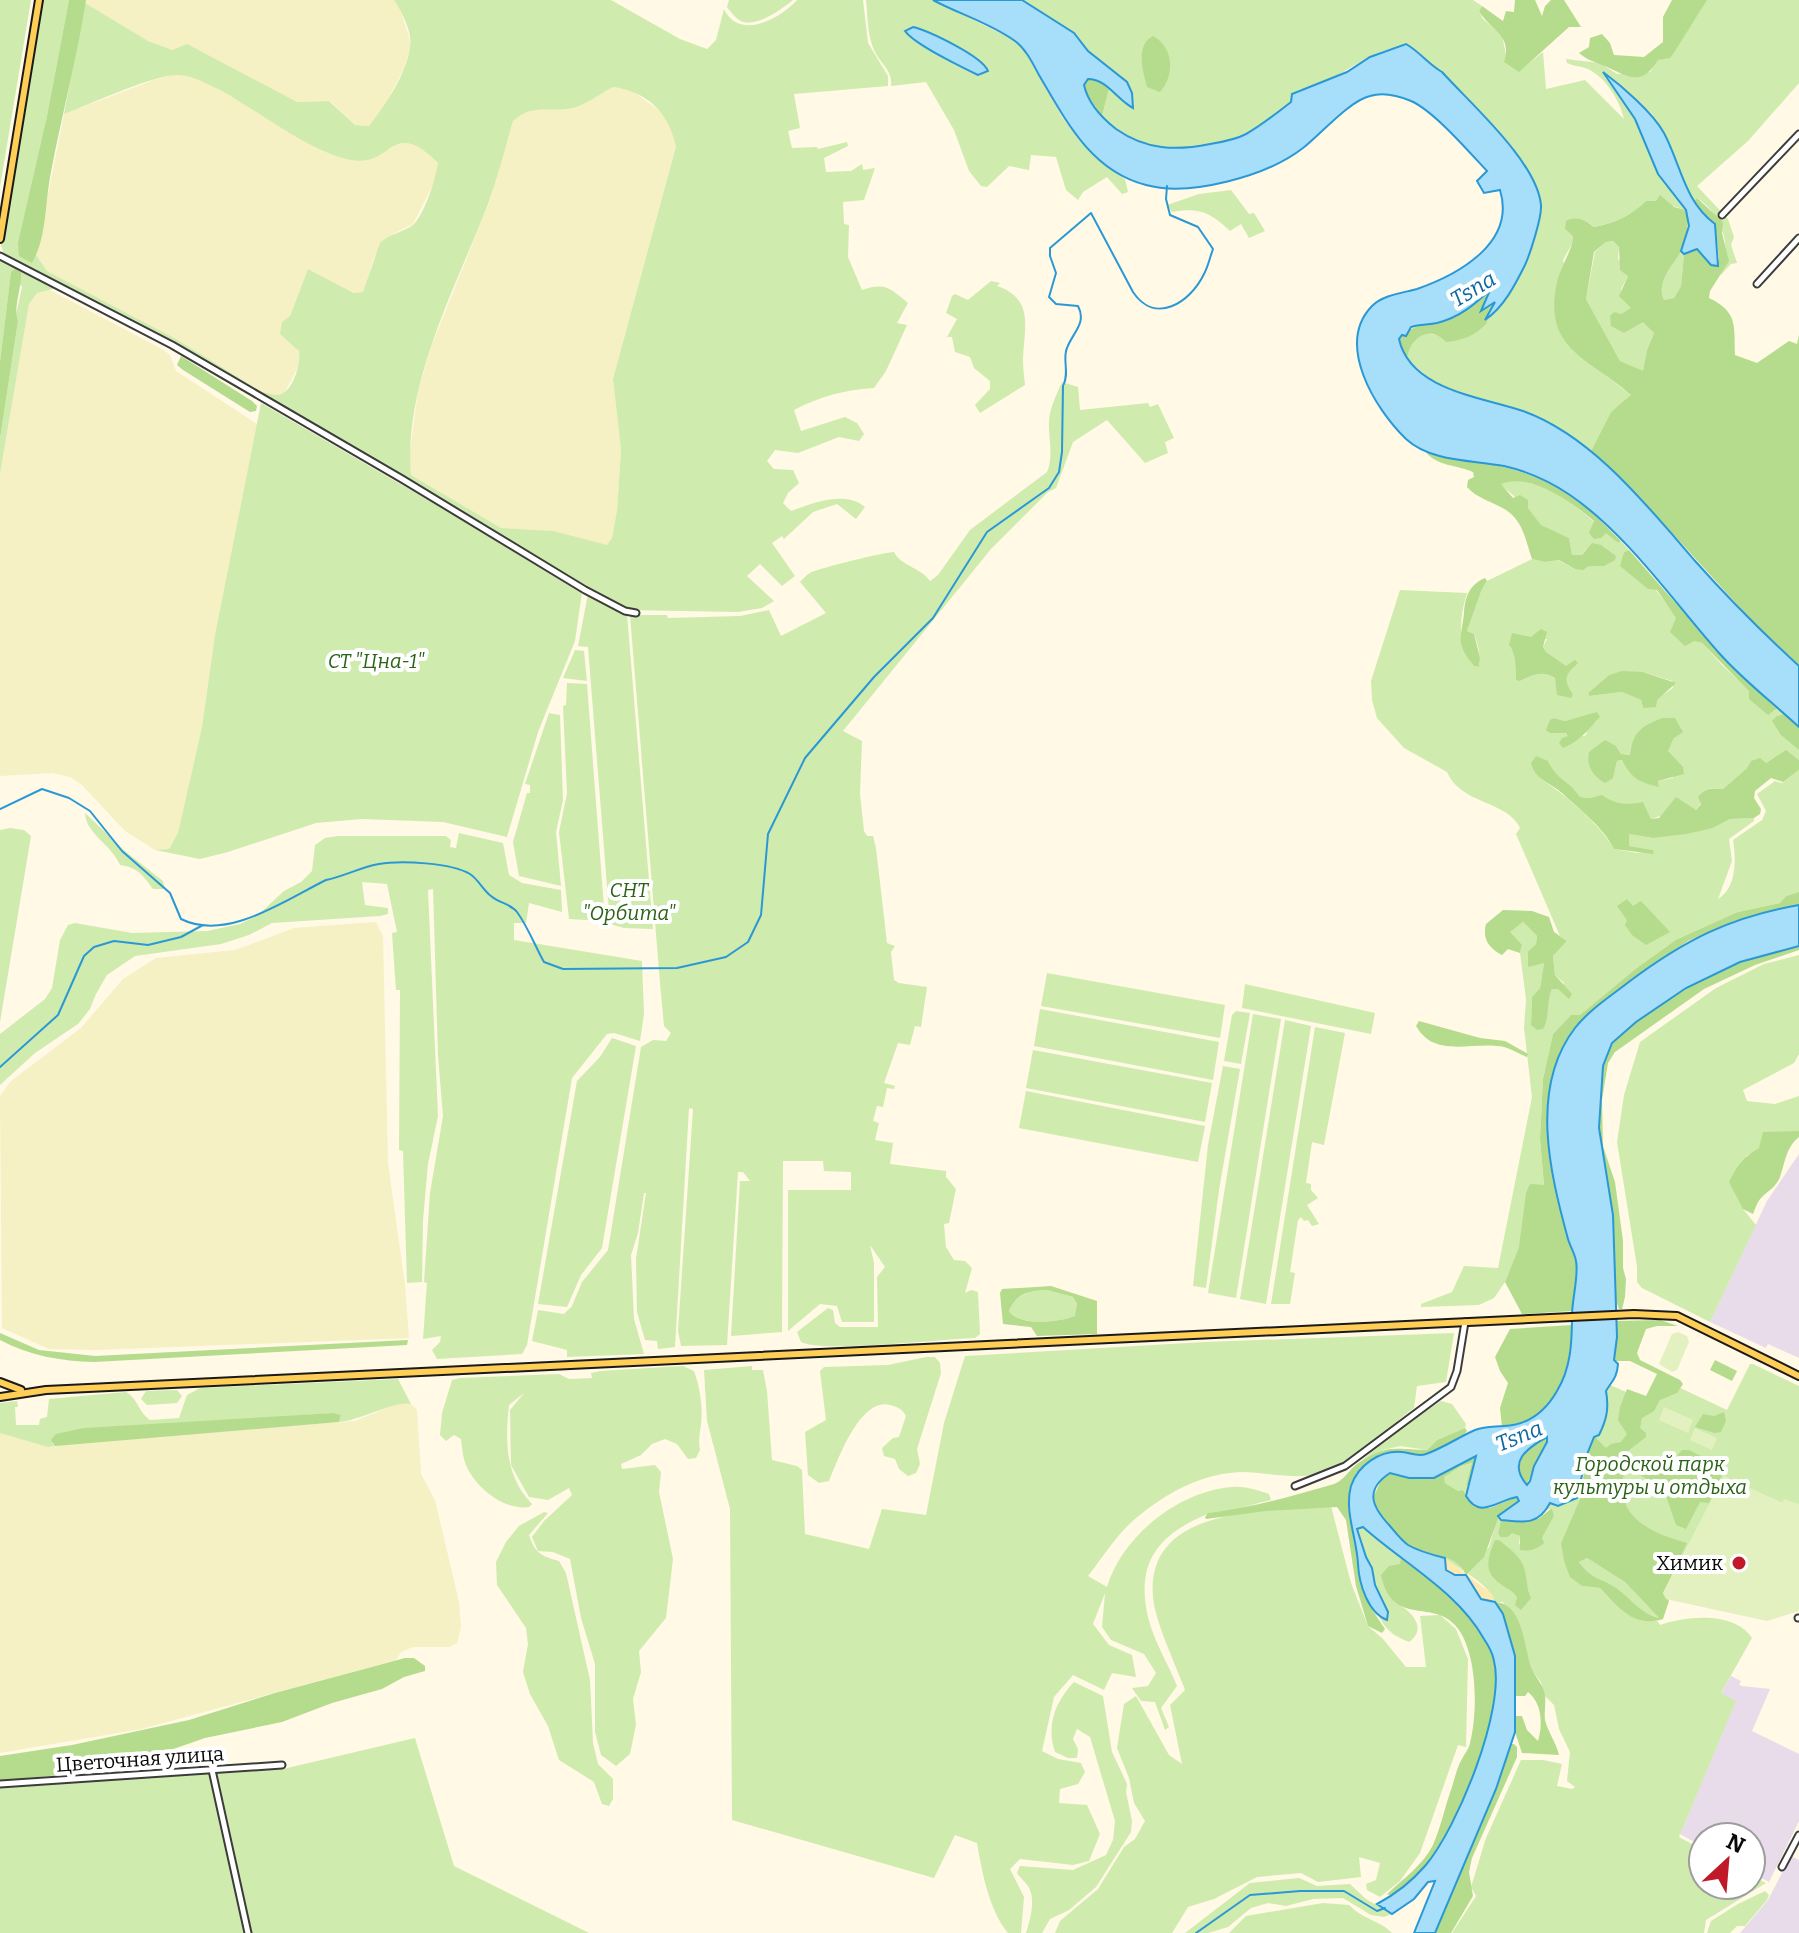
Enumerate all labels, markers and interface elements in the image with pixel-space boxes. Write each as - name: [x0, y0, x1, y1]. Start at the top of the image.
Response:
- water label: Tsna: [1445, 265, 1501, 313]
- park label: СТ "Цна-1": [328, 649, 425, 673]
- park label: CНТ "Орбита": [583, 878, 676, 925]
- water label: Tsna: [1492, 1414, 1546, 1458]
- park label: Городской парк культуры и отдыха: [1553, 1452, 1747, 1499]
- place label: Химик: [1656, 1551, 1723, 1575]
- marker: Химик: [1730, 1554, 1748, 1572]
- street label: Цветочная улица: [55, 1741, 225, 1777]
- north arrow: [1687, 1821, 1767, 1901]
- text: N: [1722, 1828, 1749, 1859]

